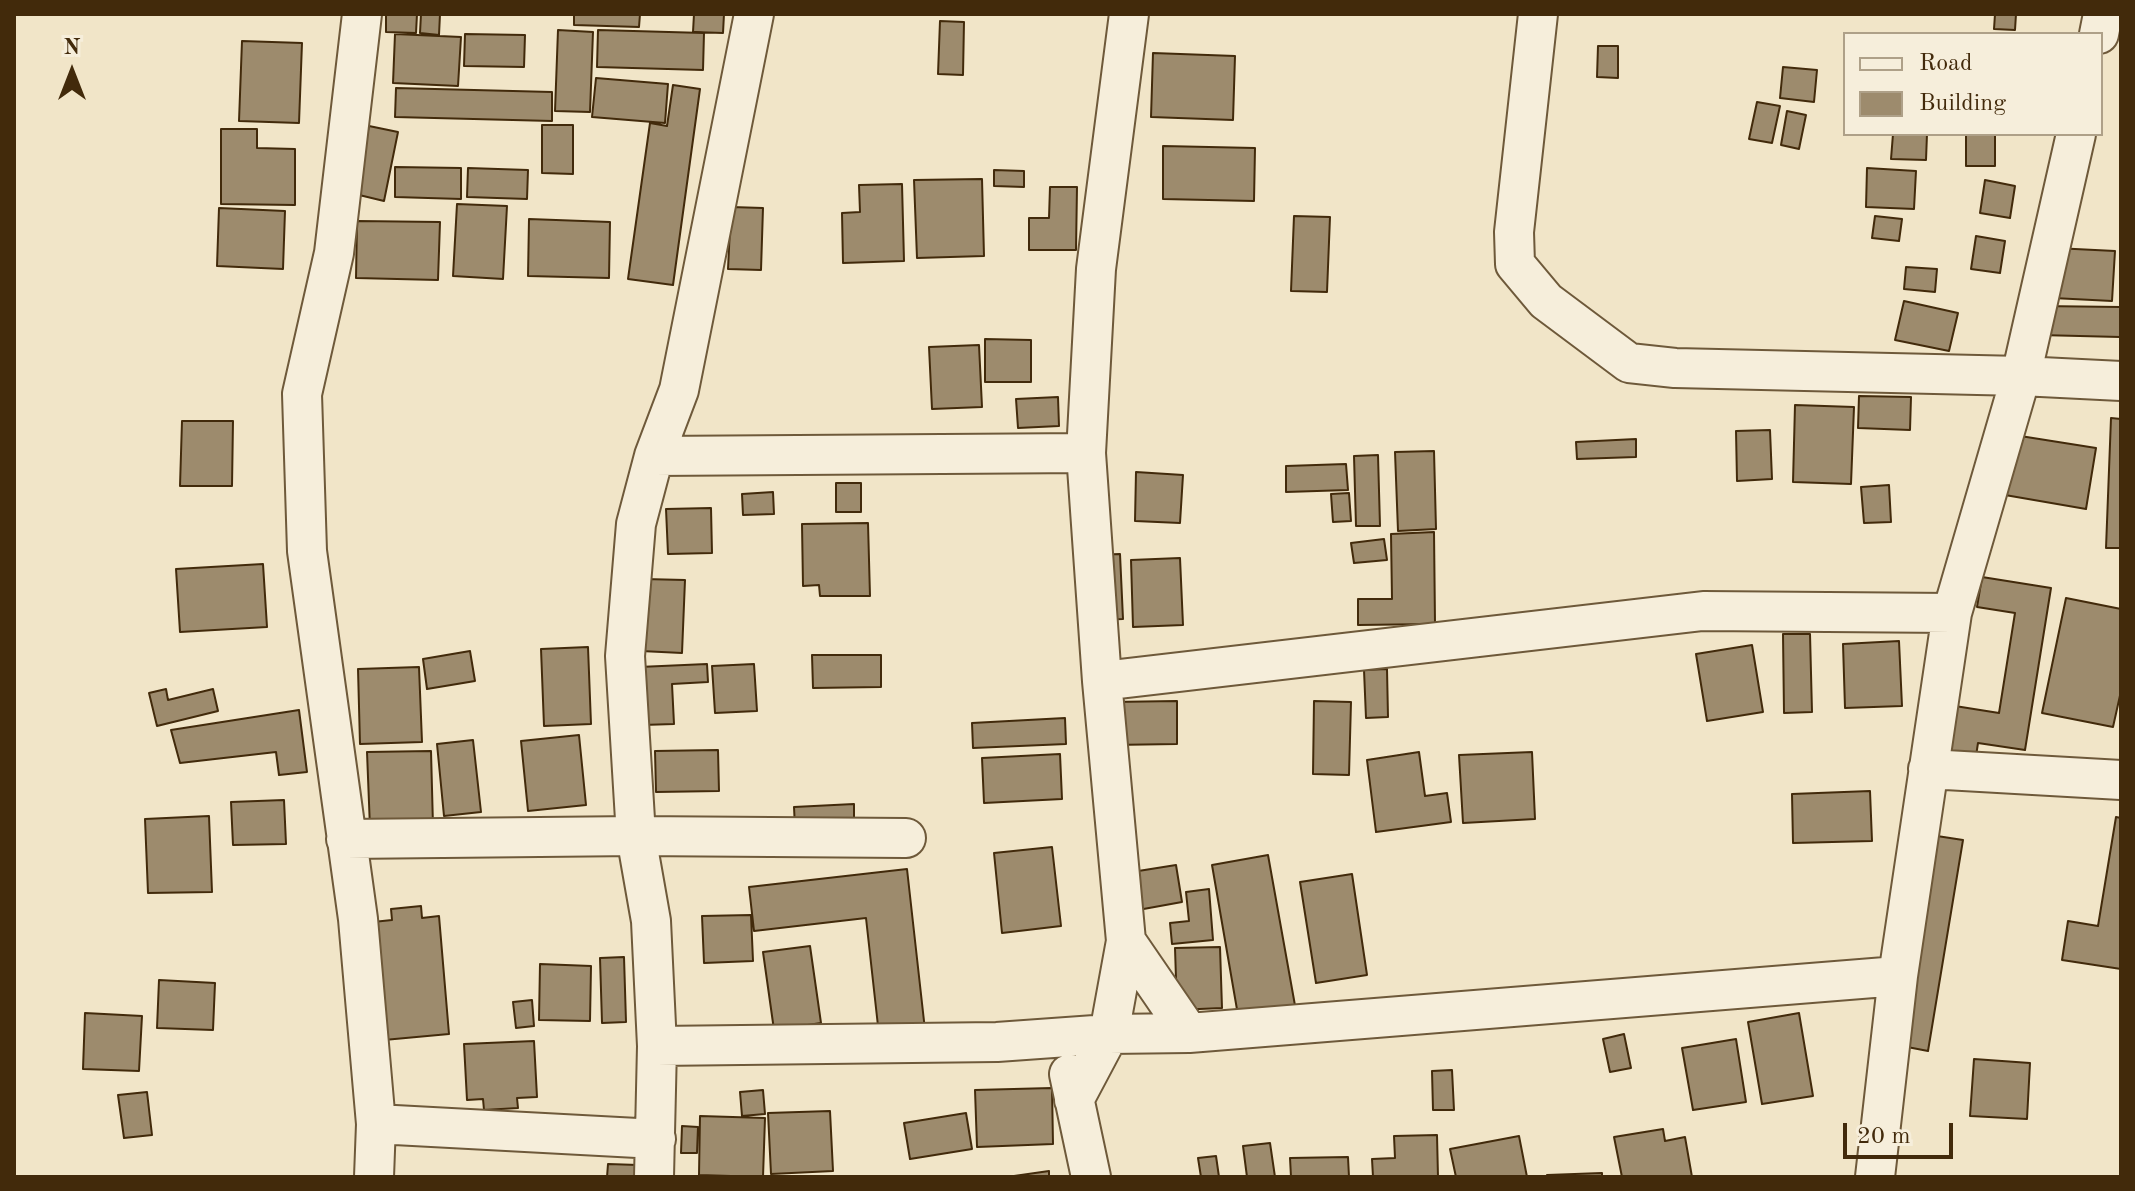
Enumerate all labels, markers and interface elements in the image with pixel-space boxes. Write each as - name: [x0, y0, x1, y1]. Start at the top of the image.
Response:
- north arrow: [32, 32, 112, 112]
- legend: [1843, 32, 2103, 136]
- text: N: [64, 37, 80, 59]
- text: Road: [1919, 52, 1972, 76]
- text: Building: [1919, 92, 2006, 116]
- scale bar: [1847, 1107, 1957, 1157]
- text: 20 m: [1857, 1125, 1911, 1149]

